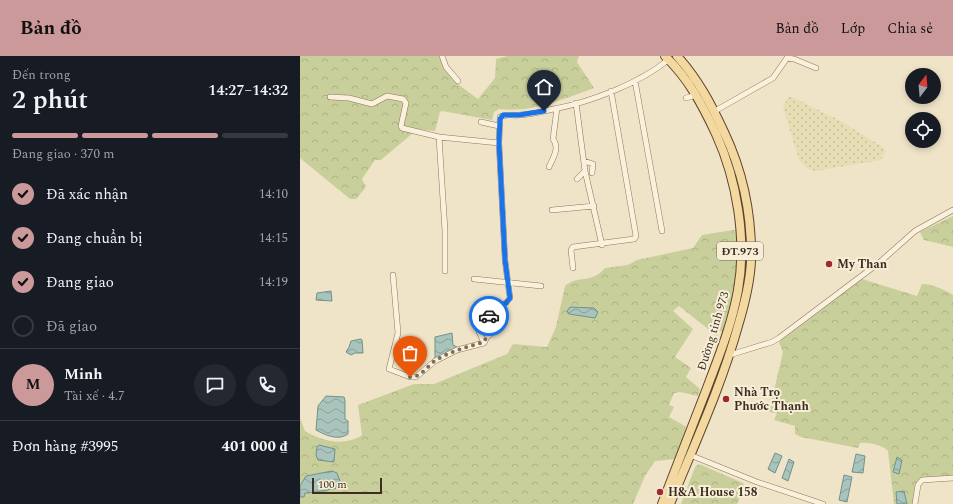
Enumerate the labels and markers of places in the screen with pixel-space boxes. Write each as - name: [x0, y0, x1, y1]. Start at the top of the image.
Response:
- pin: [527, 70, 561, 111]
- place label: My Than: [837, 255, 888, 274]
- marker: My Than: [824, 259, 834, 269]
- pin: [393, 336, 427, 377]
- place label: Nhà Trọ Phước Thạnh: [734, 383, 809, 416]
- marker: Nhà Trọ Phước Thạnh: [721, 394, 731, 404]
- place label: H&A House 158: [668, 483, 758, 502]
- marker: H&A House 158: [655, 487, 665, 497]

